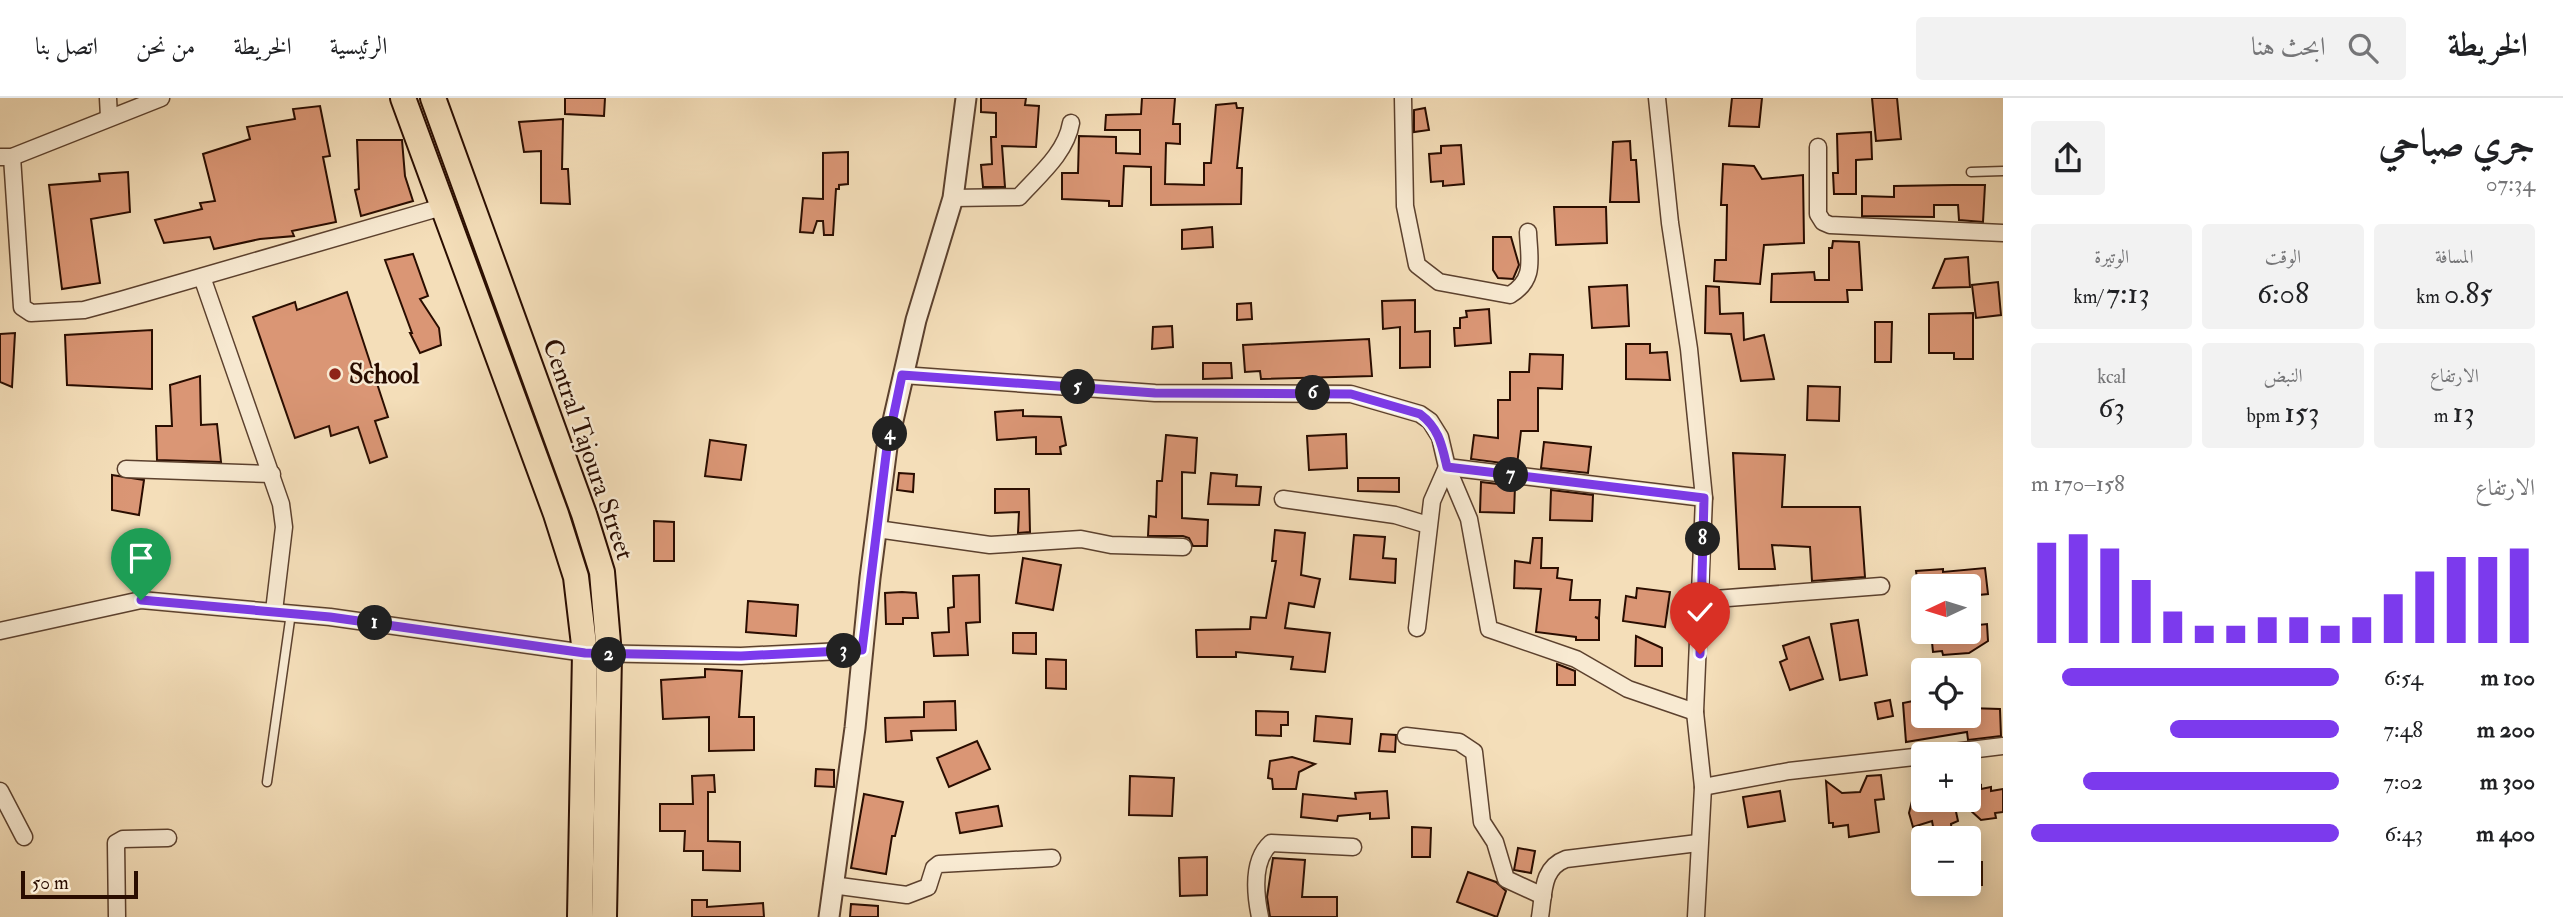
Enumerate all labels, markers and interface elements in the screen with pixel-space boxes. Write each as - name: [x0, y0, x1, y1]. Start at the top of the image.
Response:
- search box: [1916, 17, 2406, 80]
- text: الخريطة: [2448, 25, 2528, 66]
- icon: search: [2344, 29, 2382, 67]
- text: اتصل بنا: [35, 31, 98, 62]
- text: من نحن: [136, 31, 195, 62]
- text: الخريطة: [233, 31, 292, 62]
- text: الرئيسية: [330, 31, 387, 62]
- text: ابحث هنا: [2251, 31, 2326, 63]
- text: جري صباحي: [2379, 119, 2535, 167]
- button: share: [2031, 121, 2105, 195]
- text: 07:34: [2486, 169, 2535, 198]
- text: الوتيرة: [2094, 245, 2129, 269]
- text: الوقت: [2265, 245, 2301, 269]
- text: المسافة: [2435, 245, 2474, 269]
- text: 7:13: [2106, 275, 2150, 312]
- text: 6:08: [2257, 275, 2309, 312]
- text: 0.85: [2444, 275, 2492, 312]
- text: /km: [2074, 285, 2106, 309]
- text: km: [2416, 285, 2444, 309]
- street label: Central Tajoura Street: [535, 335, 641, 564]
- place label: School: [349, 359, 419, 391]
- text: النبض: [2263, 364, 2303, 388]
- text: الارتفاع: [2430, 364, 2479, 388]
- text: kcal: [2097, 365, 2126, 389]
- marker: School: [327, 366, 343, 382]
- pin: 5: [1060, 370, 1096, 404]
- text: 5: [1073, 374, 1082, 398]
- pin: 6: [1296, 376, 1330, 410]
- text: 6: [1308, 380, 1317, 404]
- text: 63: [2098, 389, 2125, 426]
- text: 153: [2284, 394, 2320, 431]
- text: 13: [2453, 394, 2475, 431]
- text: bpm: [2247, 404, 2284, 428]
- text: m: [2434, 404, 2453, 428]
- pin: 4: [872, 416, 908, 452]
- text: 4: [884, 421, 895, 445]
- pin: 7: [1494, 458, 1528, 492]
- text: 7: [1506, 462, 1515, 486]
- text: 158–170 m: [2031, 469, 2125, 498]
- text: الارتفاع: [2475, 473, 2535, 502]
- pin: 8: [1686, 522, 1720, 556]
- text: 8: [1698, 526, 1707, 550]
- pin: [111, 528, 171, 600]
- icon: arrive: [122, 539, 160, 577]
- north arrow: [1911, 574, 1981, 644]
- map controls: [1911, 574, 1981, 896]
- pin: [1670, 582, 1730, 654]
- icon: check: [1681, 593, 1719, 631]
- pin: 1: [358, 606, 392, 640]
- text: 1: [371, 610, 378, 634]
- pin: 3: [826, 634, 862, 668]
- pin: 2: [592, 638, 626, 672]
- text: 3: [840, 638, 847, 662]
- text: 2: [604, 642, 613, 666]
- button: locate: [1911, 658, 1981, 728]
- text: 6:54: [2384, 663, 2423, 692]
- text: 100 m: [2481, 663, 2535, 692]
- text: 7:48: [2384, 715, 2423, 744]
- text: 200 m: [2477, 715, 2535, 744]
- button: +: [1911, 742, 1981, 812]
- text: 7:02: [2383, 767, 2423, 796]
- text: 300 m: [2480, 767, 2535, 796]
- text: 6:43: [2384, 819, 2423, 848]
- text: 400 m: [2476, 819, 2535, 848]
- button: −: [1911, 826, 1981, 896]
- scale bar: [21, 868, 138, 900]
- text: 50 m: [32, 871, 69, 895]

